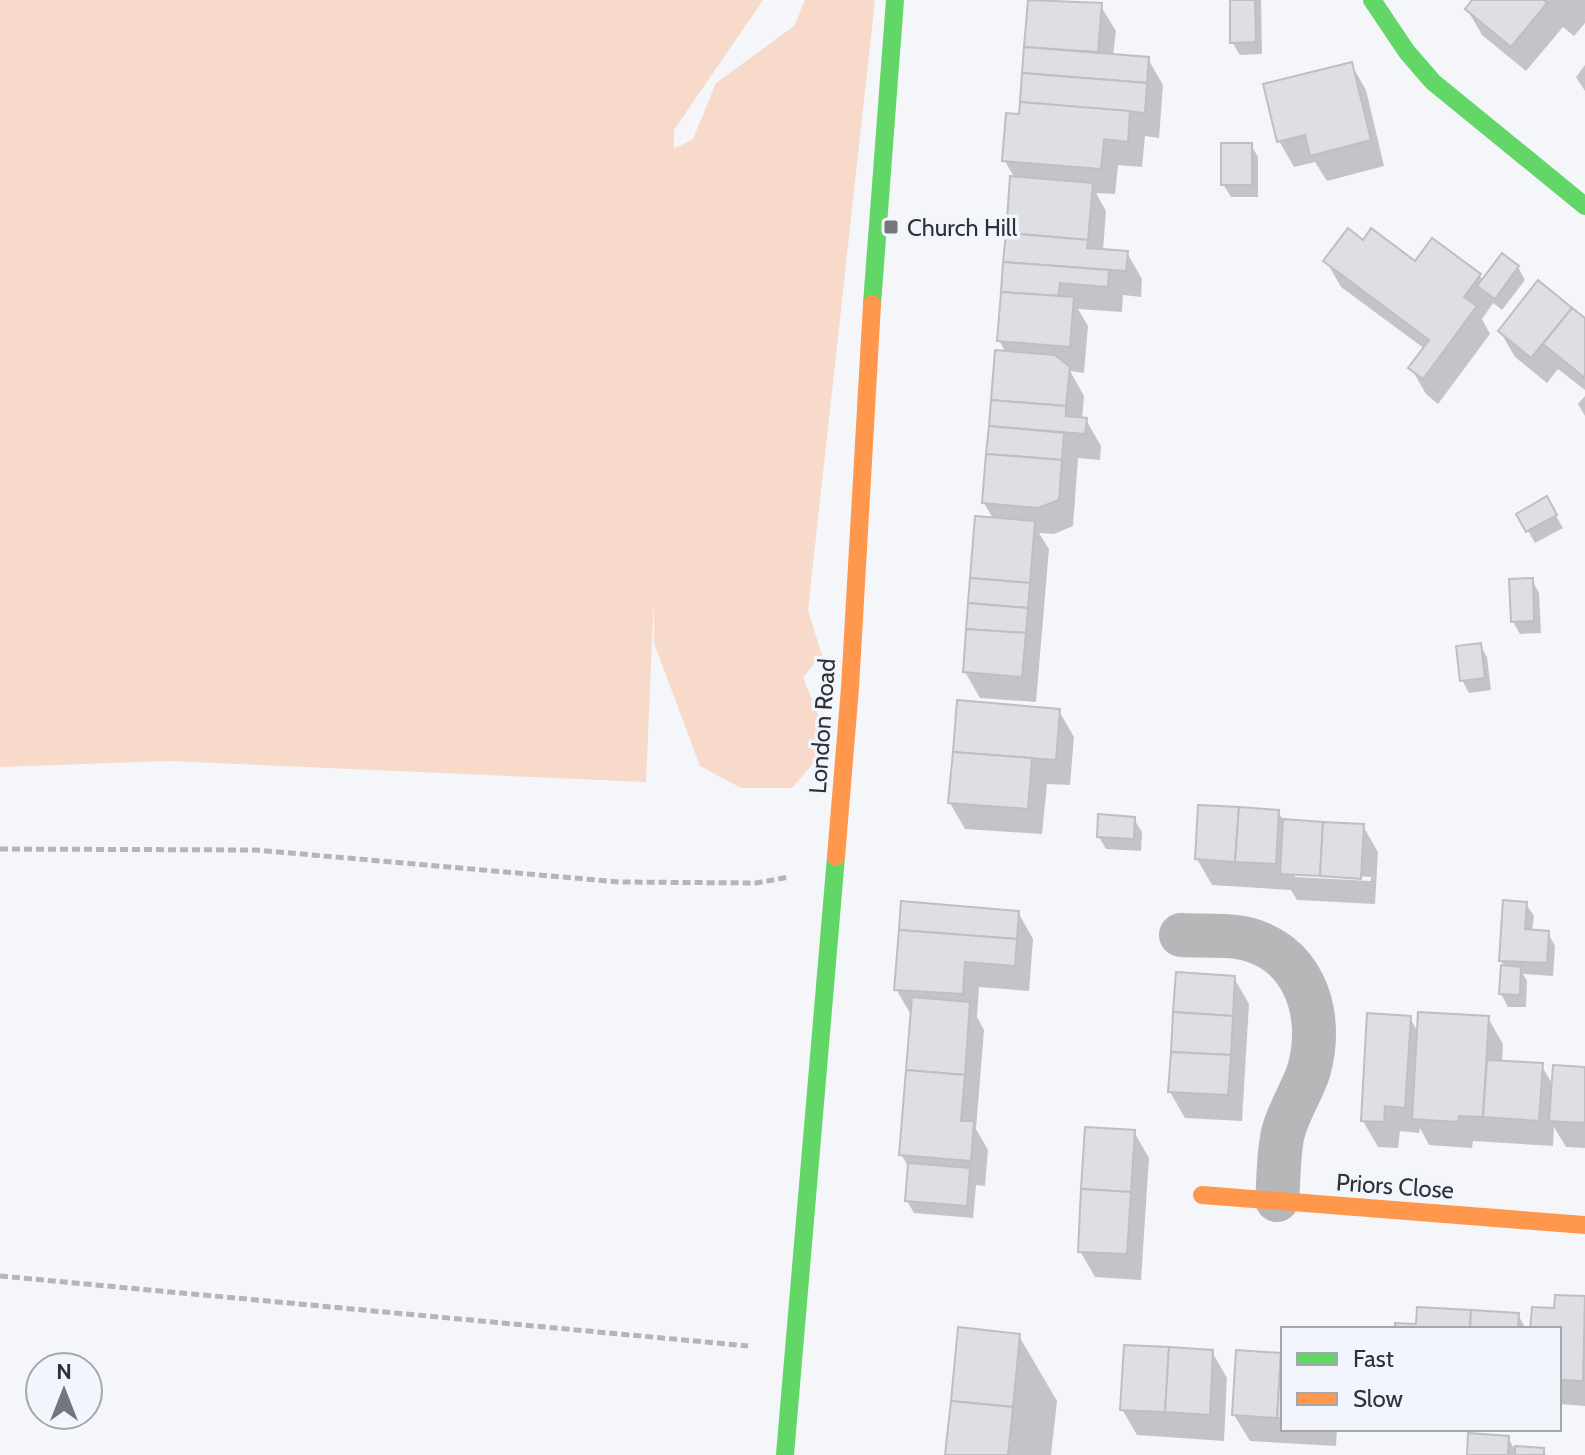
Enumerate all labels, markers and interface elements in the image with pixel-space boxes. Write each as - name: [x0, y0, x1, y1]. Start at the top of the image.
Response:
- place label: Church Hill: [907, 213, 1017, 242]
- marker: Church Hill: [882, 218, 900, 236]
- street label: London Road: [803, 657, 841, 795]
- street label: Priors Close: [1335, 1167, 1455, 1205]
- legend: [1281, 1327, 1561, 1431]
- text: Fast: [1353, 1344, 1394, 1373]
- north arrow: [24, 1351, 104, 1431]
- text: N: [56, 1358, 72, 1385]
- text: Slow: [1353, 1384, 1403, 1413]

